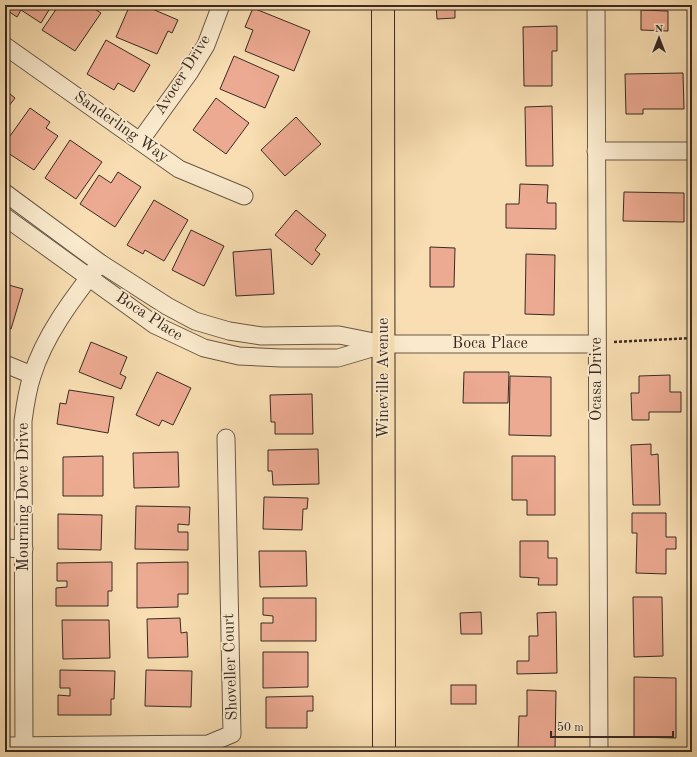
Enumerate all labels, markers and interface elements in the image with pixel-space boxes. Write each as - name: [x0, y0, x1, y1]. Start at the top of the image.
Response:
- north arrow: [639, 18, 679, 58]
- text: N: [655, 24, 664, 35]
- street label: Avocer Drive: [152, 32, 214, 118]
- street label: Sanderling Way: [71, 89, 172, 166]
- street label: Boca Place: [113, 290, 185, 344]
- street label: Wineville Avenue: [376, 318, 392, 438]
- street label: Boca Place: [452, 336, 528, 352]
- street label: Ocasa Drive: [589, 337, 605, 421]
- street label: Mourning Dove Drive: [16, 423, 32, 571]
- street label: Shoveller Court: [221, 613, 241, 721]
- scale bar: [551, 713, 673, 739]
- text: 50 m: [557, 721, 584, 734]

